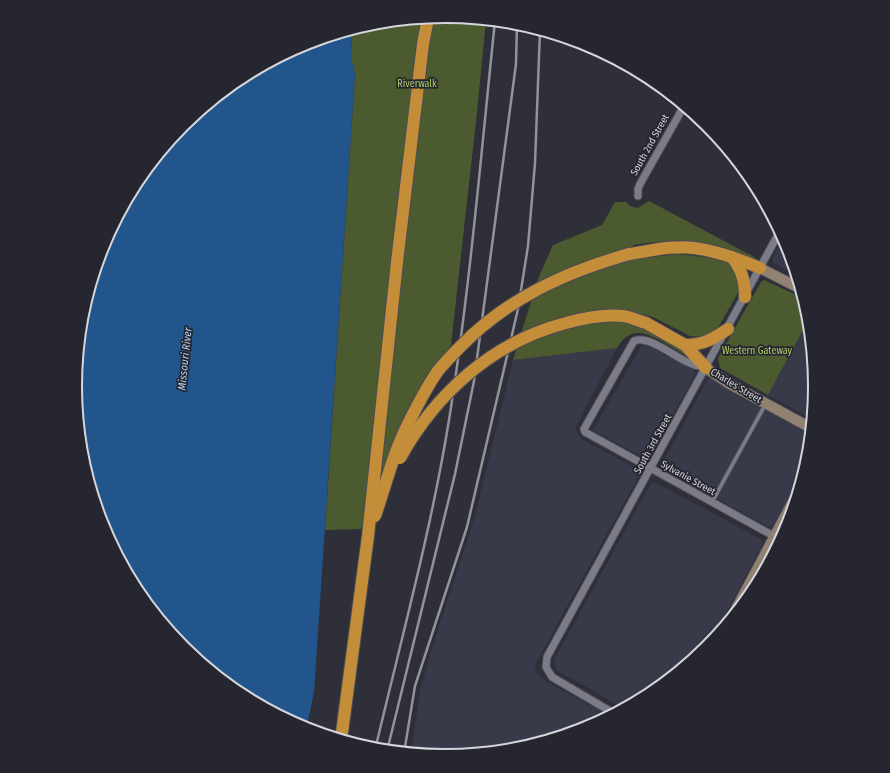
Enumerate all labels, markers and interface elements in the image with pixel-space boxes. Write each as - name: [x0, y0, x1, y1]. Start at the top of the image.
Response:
- park label: Riverwalk: [397, 78, 437, 90]
- street label: South 2nd Street: [628, 112, 672, 178]
- water label: Missouri River: [175, 326, 195, 391]
- park label: Western Gateway: [722, 345, 793, 357]
- street label: Charles Street: [708, 366, 764, 406]
- street label: South 3rd Street: [632, 411, 675, 476]
- street label: Sylvanie Street: [659, 458, 718, 498]

